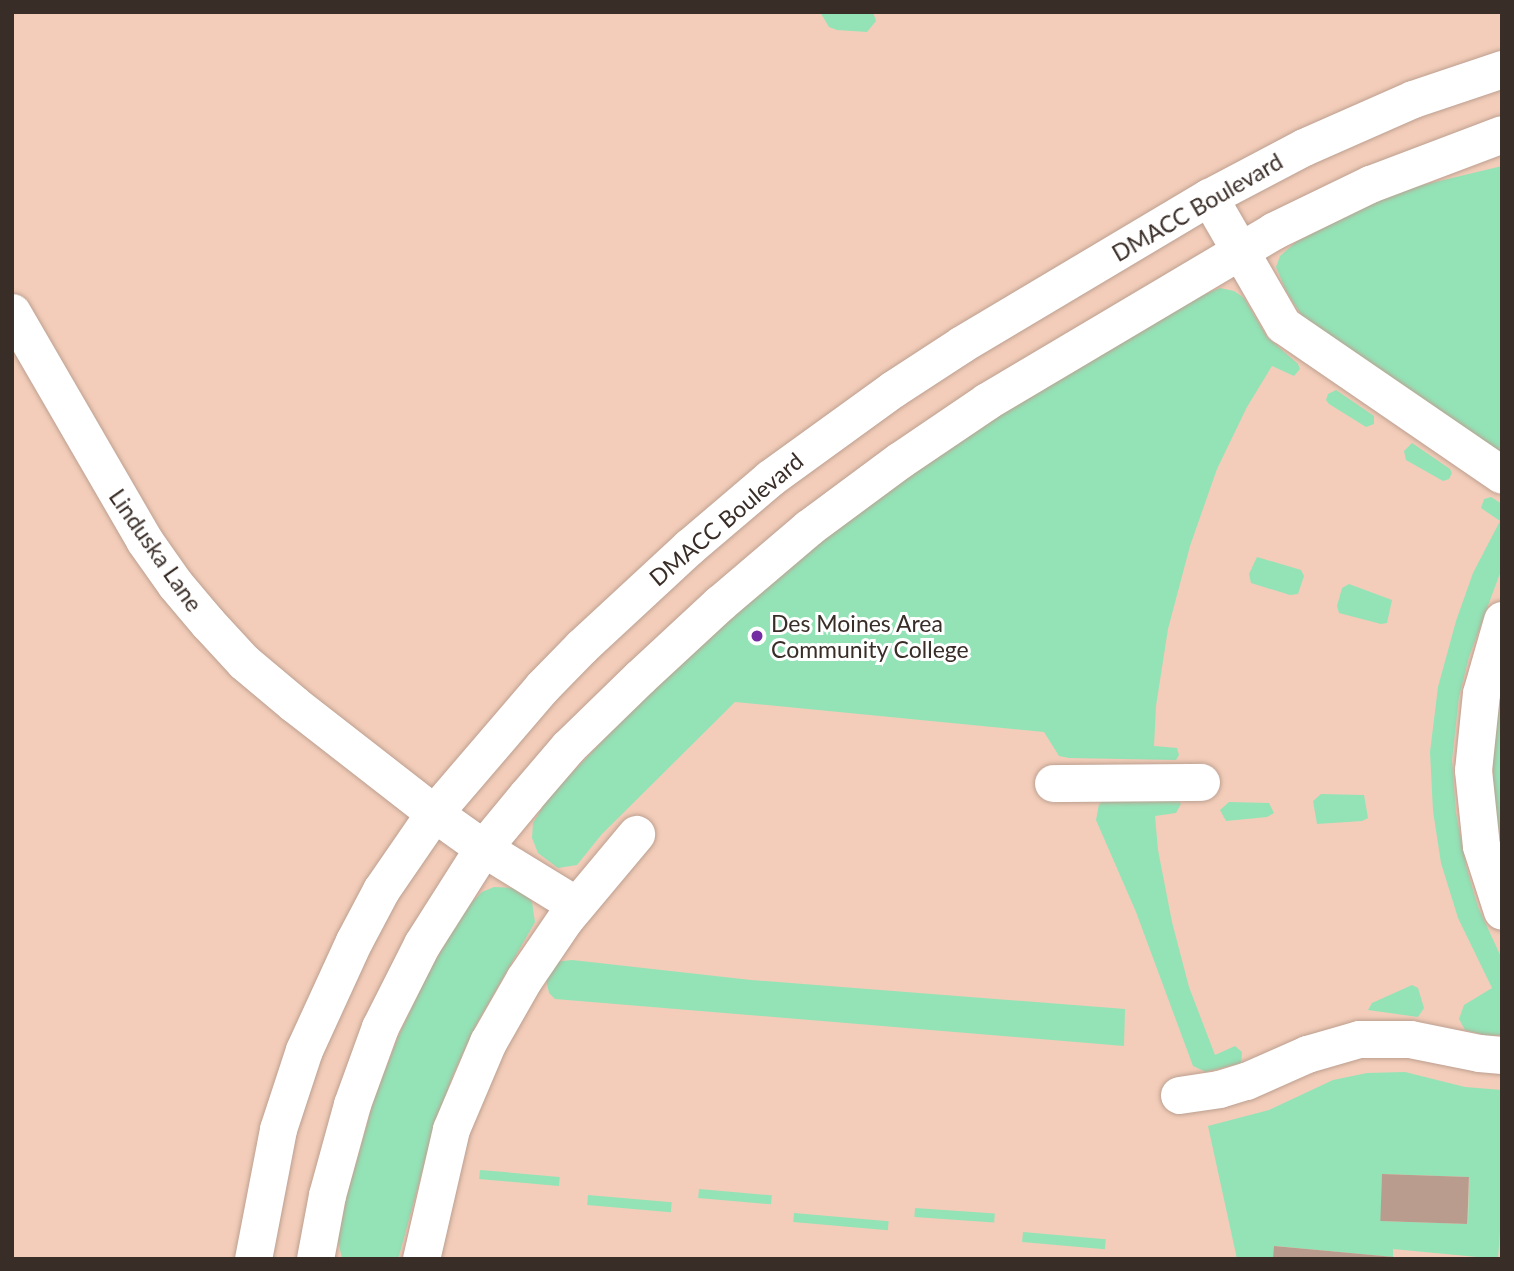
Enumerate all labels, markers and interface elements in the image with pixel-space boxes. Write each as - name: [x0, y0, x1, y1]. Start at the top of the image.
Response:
- street label: DMACC Boulevard: [1107, 147, 1287, 267]
- street label: DMACC Boulevard: [644, 447, 808, 591]
- street label: Linduska Lane: [104, 483, 208, 617]
- place label: Des Moines Area Community College: [771, 609, 969, 663]
- marker: Des Moines Area Community College: [749, 628, 765, 644]

